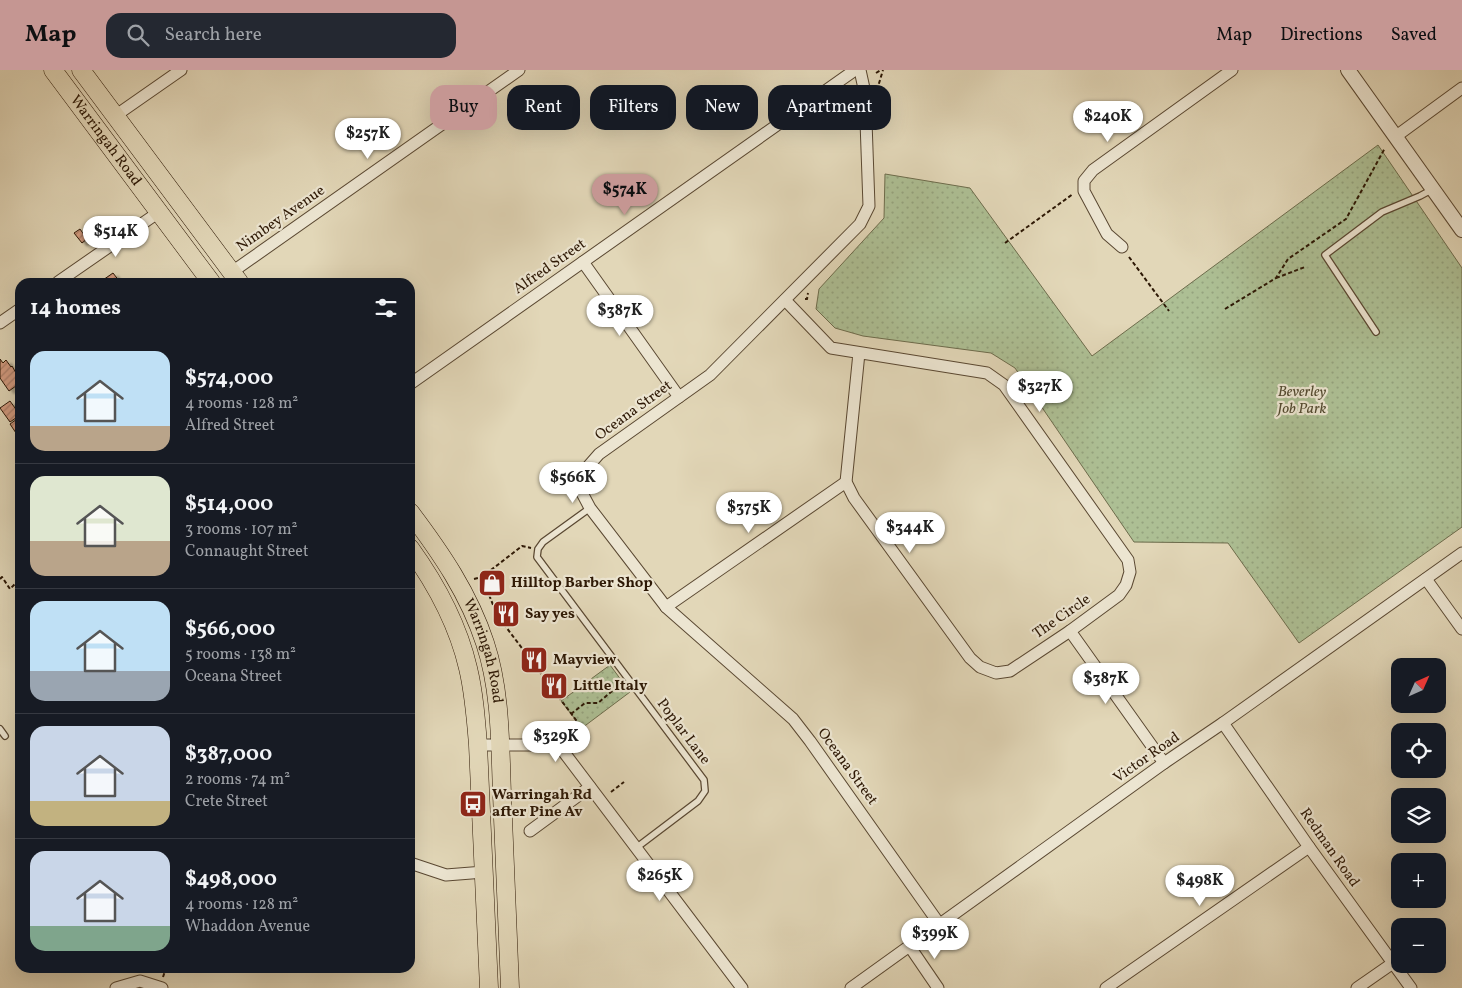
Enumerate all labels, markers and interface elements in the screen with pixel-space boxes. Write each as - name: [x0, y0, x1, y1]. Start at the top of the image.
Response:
- search box: [106, 13, 456, 58]
- text: Map: [25, 18, 76, 52]
- icon: search: [124, 21, 152, 49]
- text: Search here: [164, 22, 262, 48]
- text: Map: [1216, 23, 1252, 48]
- text: Directions: [1280, 23, 1363, 48]
- text: Saved: [1391, 23, 1437, 48]
- chip: Buy: [430, 85, 497, 130]
- chip: Rent: [507, 85, 580, 130]
- chip: Filters: [590, 85, 676, 130]
- chip: New: [686, 85, 758, 130]
- chip: Apartment: [768, 85, 891, 130]
- street label: Warringah Road: [65, 91, 146, 190]
- pin: $240K: [1073, 100, 1143, 143]
- text: $240K: [1084, 106, 1132, 128]
- pin: $257K: [333, 118, 403, 160]
- text: $257K: [346, 123, 390, 145]
- pin: $574K: [590, 174, 660, 216]
- text: $574K: [603, 179, 647, 201]
- street label: Nimbey Avenue: [232, 181, 330, 257]
- pin: $514K: [81, 216, 151, 258]
- text: $514K: [94, 221, 138, 243]
- street label: Alfred Street: [509, 234, 591, 300]
- text: 14 homes: [30, 294, 121, 323]
- icon: filters: [372, 294, 400, 322]
- pin: $387K: [585, 294, 655, 337]
- text: $387K: [597, 300, 643, 322]
- text: $574,000: [185, 364, 273, 393]
- pin: $327K: [1005, 370, 1075, 413]
- icon: home: [70, 371, 130, 431]
- street label: Oceana Street: [591, 376, 677, 446]
- text: $327K: [1018, 376, 1062, 398]
- park label: Beverley Job Park: [1276, 382, 1327, 420]
- text: 4 rooms · 128 m²: [185, 393, 298, 415]
- text: Alfred Street: [185, 415, 275, 437]
- pin: $566K: [538, 462, 608, 504]
- text: $566K: [550, 467, 596, 489]
- text: $514,000: [185, 490, 273, 519]
- pin: $375K: [714, 492, 784, 534]
- icon: home: [70, 496, 130, 556]
- text: $375K: [727, 497, 771, 519]
- pin: $344K: [875, 512, 945, 554]
- text: $344K: [886, 517, 934, 539]
- text: 3 rooms · 107 m²: [185, 519, 298, 541]
- text: Connaught Street: [185, 541, 309, 563]
- shop icon: Hilltop Barber Shop: [477, 568, 507, 598]
- place label: Hilltop Barber Shop: [511, 573, 653, 594]
- street label: The Circle: [1029, 589, 1095, 645]
- street label: Warringah Road: [458, 595, 508, 704]
- restaurant icon: Say yes: [491, 599, 521, 629]
- place label: Say yes: [525, 604, 575, 625]
- text: $566,000: [185, 615, 275, 644]
- icon: home: [70, 621, 130, 681]
- text: 5 rooms · 138 m²: [185, 644, 296, 666]
- restaurant icon: Mayview: [519, 645, 549, 675]
- place label: Mayview: [553, 650, 617, 671]
- north arrow: [1391, 658, 1446, 712]
- map controls: [1391, 658, 1446, 973]
- pin: $387K: [1071, 662, 1141, 705]
- text: Oceana Street: [185, 666, 282, 688]
- text: $387K: [1083, 668, 1129, 690]
- restaurant icon: Little Italy: [539, 671, 569, 701]
- place label: Little Italy: [573, 676, 648, 697]
- street label: Poplar Lane: [651, 695, 715, 769]
- pin: $329K: [521, 720, 591, 763]
- button: locate: [1391, 723, 1446, 778]
- street label: Oceana Street: [812, 724, 882, 810]
- text: $329K: [533, 726, 579, 748]
- street label: Victor Road: [1109, 727, 1185, 789]
- text: $387,000: [185, 740, 272, 769]
- icon: home: [70, 746, 130, 806]
- text: 2 rooms · 74 m²: [185, 769, 290, 791]
- place label: Warringah Rd after Pine Av: [492, 785, 592, 823]
- button: layers: [1391, 788, 1446, 843]
- bus stop icon: Warringah Rd after Pine Av: [458, 789, 488, 819]
- text: Crete Street: [185, 791, 268, 813]
- street label: Redman Road: [1294, 804, 1364, 892]
- button: +: [1391, 853, 1446, 908]
- pin: $265K: [625, 860, 695, 902]
- pin: $498K: [1165, 864, 1235, 907]
- text: $498,000: [185, 865, 277, 894]
- text: $265K: [637, 865, 683, 887]
- text: $498K: [1176, 870, 1224, 892]
- icon: home: [70, 871, 130, 931]
- text: 4 rooms · 128 m²: [185, 894, 298, 916]
- text: Whaddon Avenue: [185, 916, 310, 938]
- pin: $399K: [900, 918, 970, 960]
- button: −: [1391, 918, 1446, 973]
- text: $399K: [912, 923, 958, 945]

